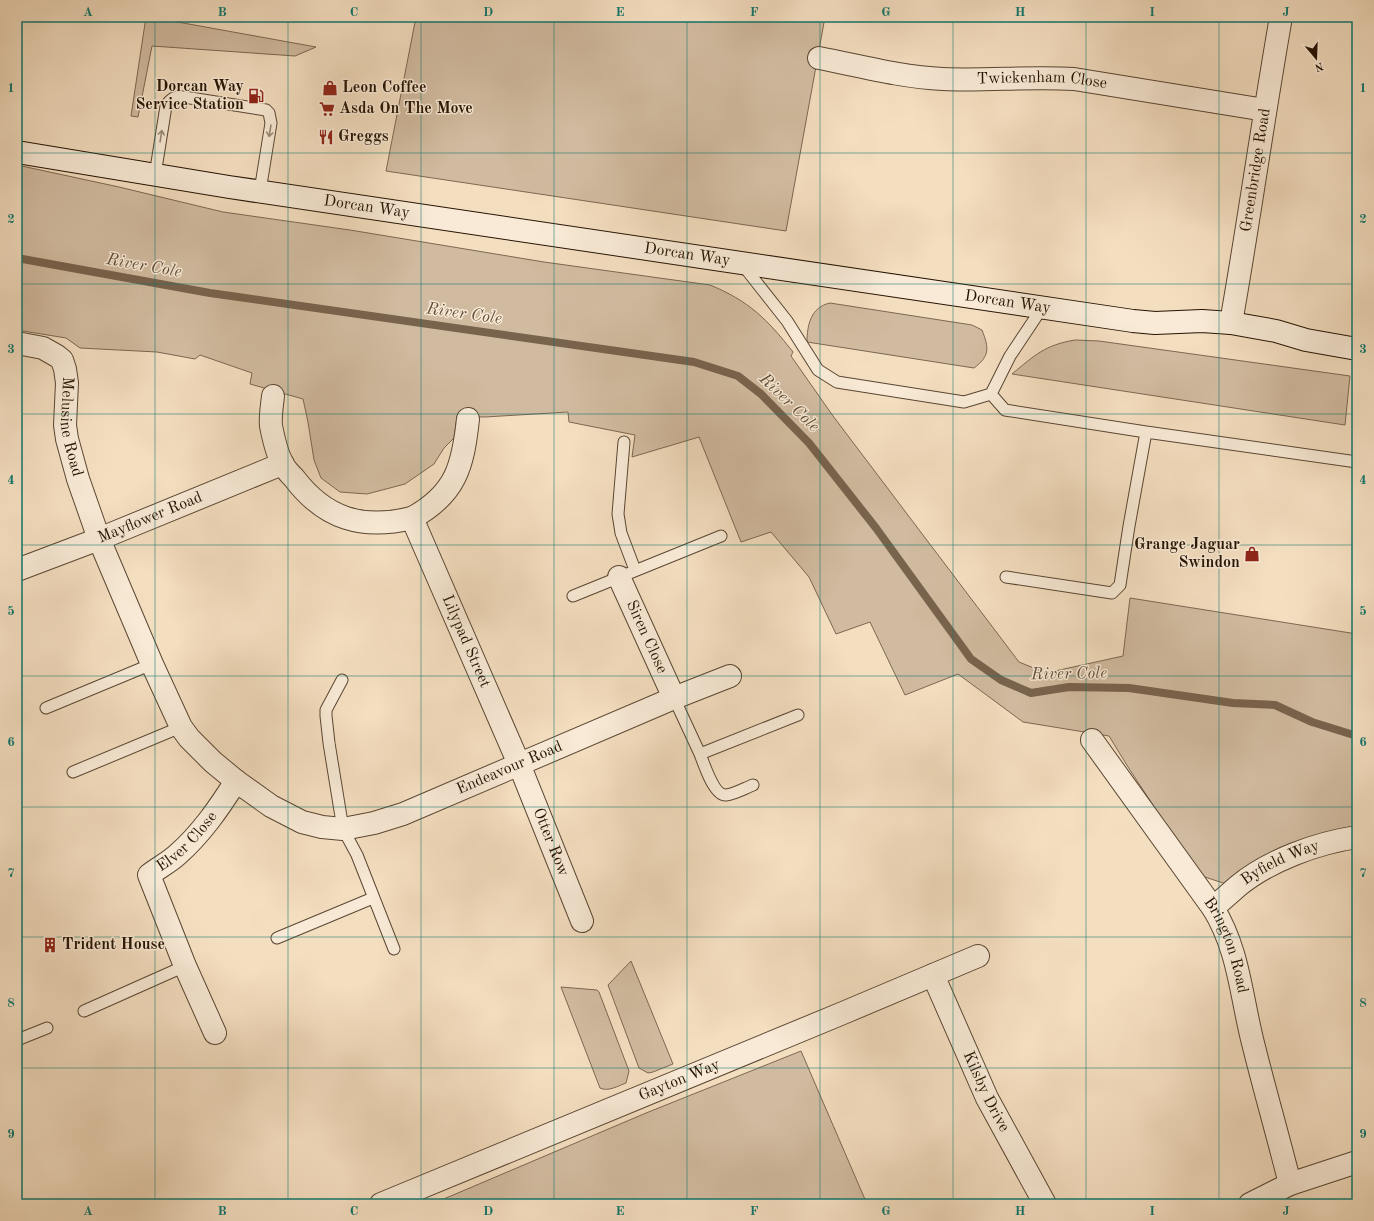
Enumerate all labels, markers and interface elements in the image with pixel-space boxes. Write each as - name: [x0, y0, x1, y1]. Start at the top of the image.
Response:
- text: A: [83, 6, 93, 19]
- text: B: [217, 6, 227, 19]
- text: C: [350, 6, 358, 19]
- text: D: [483, 6, 493, 19]
- text: E: [616, 6, 625, 19]
- text: F: [750, 6, 759, 19]
- text: G: [881, 6, 891, 19]
- text: H: [1015, 6, 1026, 19]
- text: I: [1149, 6, 1155, 19]
- text: J: [1282, 6, 1290, 19]
- north arrow: [1296, 38, 1336, 78]
- text: N: [1312, 59, 1325, 73]
- street label: Twickenham Close: [977, 70, 1108, 92]
- place label: Dorcan Way Service Station: [135, 79, 244, 113]
- shop icon: Leon Coffee: [321, 79, 339, 97]
- place label: Leon Coffee: [342, 80, 427, 96]
- text: 1: [7, 82, 15, 95]
- text: 1: [1359, 82, 1367, 95]
- fuel station icon: Dorcan Way Service Station: [247, 87, 265, 105]
- supermarket icon: Asda On The Move: [318, 100, 336, 118]
- place label: Asda On The Move: [339, 101, 473, 117]
- street label: Greenbridge Road: [1238, 107, 1274, 233]
- one-way arrow: [266, 124, 274, 137]
- restaurant icon: Greggs: [317, 128, 335, 146]
- place label: Greggs: [338, 129, 389, 145]
- one-way arrow: [157, 130, 165, 143]
- street label: Dorcan Way: [322, 193, 411, 222]
- text: 2: [7, 213, 15, 226]
- text: 2: [1359, 213, 1367, 226]
- street label: Dorcan Way: [643, 241, 732, 269]
- water label: River Cole: [104, 251, 183, 281]
- street label: Dorcan Way: [963, 288, 1052, 317]
- water label: River Cole: [424, 300, 503, 328]
- text: 3: [7, 343, 15, 356]
- text: 3: [1359, 343, 1367, 356]
- water label: River Cole: [755, 370, 822, 436]
- street label: Melusine Road: [57, 376, 85, 478]
- text: 4: [7, 474, 15, 487]
- text: 4: [1359, 474, 1367, 487]
- street label: Mayflower Road: [96, 489, 205, 547]
- place label: Grange Jaguar Swindon: [1134, 537, 1240, 571]
- shop icon: Grange Jaguar Swindon: [1243, 545, 1261, 563]
- street label: Lilypad Street: [439, 593, 493, 691]
- street label: Siren Close: [623, 598, 670, 676]
- text: 5: [7, 605, 15, 618]
- text: 5: [1359, 605, 1367, 618]
- water label: River Cole: [1030, 665, 1107, 683]
- text: 6: [7, 736, 15, 749]
- text: 6: [1359, 736, 1367, 749]
- street label: Endeavour Road: [454, 739, 565, 798]
- street label: Otter Row: [529, 806, 572, 879]
- street label: Elver Close: [154, 809, 221, 875]
- street label: Byfield Way: [1238, 838, 1322, 889]
- text: 7: [7, 867, 15, 880]
- text: 7: [1359, 867, 1367, 880]
- street label: Brington Road: [1200, 895, 1250, 995]
- building icon: Trident House: [41, 936, 59, 954]
- place label: Trident House: [62, 937, 165, 953]
- text: 8: [7, 997, 15, 1010]
- text: 8: [1359, 997, 1367, 1010]
- street label: Kilsby Drive: [960, 1049, 1012, 1135]
- street label: Gayton Way: [637, 1057, 723, 1104]
- text: 9: [7, 1128, 15, 1141]
- text: 9: [1359, 1128, 1367, 1141]
- text: A: [83, 1205, 93, 1218]
- text: B: [217, 1205, 227, 1218]
- text: C: [350, 1205, 358, 1218]
- text: D: [483, 1205, 493, 1218]
- text: E: [616, 1205, 625, 1218]
- text: F: [750, 1205, 759, 1218]
- text: G: [881, 1205, 891, 1218]
- text: H: [1015, 1205, 1026, 1218]
- text: I: [1149, 1205, 1155, 1218]
- text: J: [1282, 1205, 1290, 1218]

